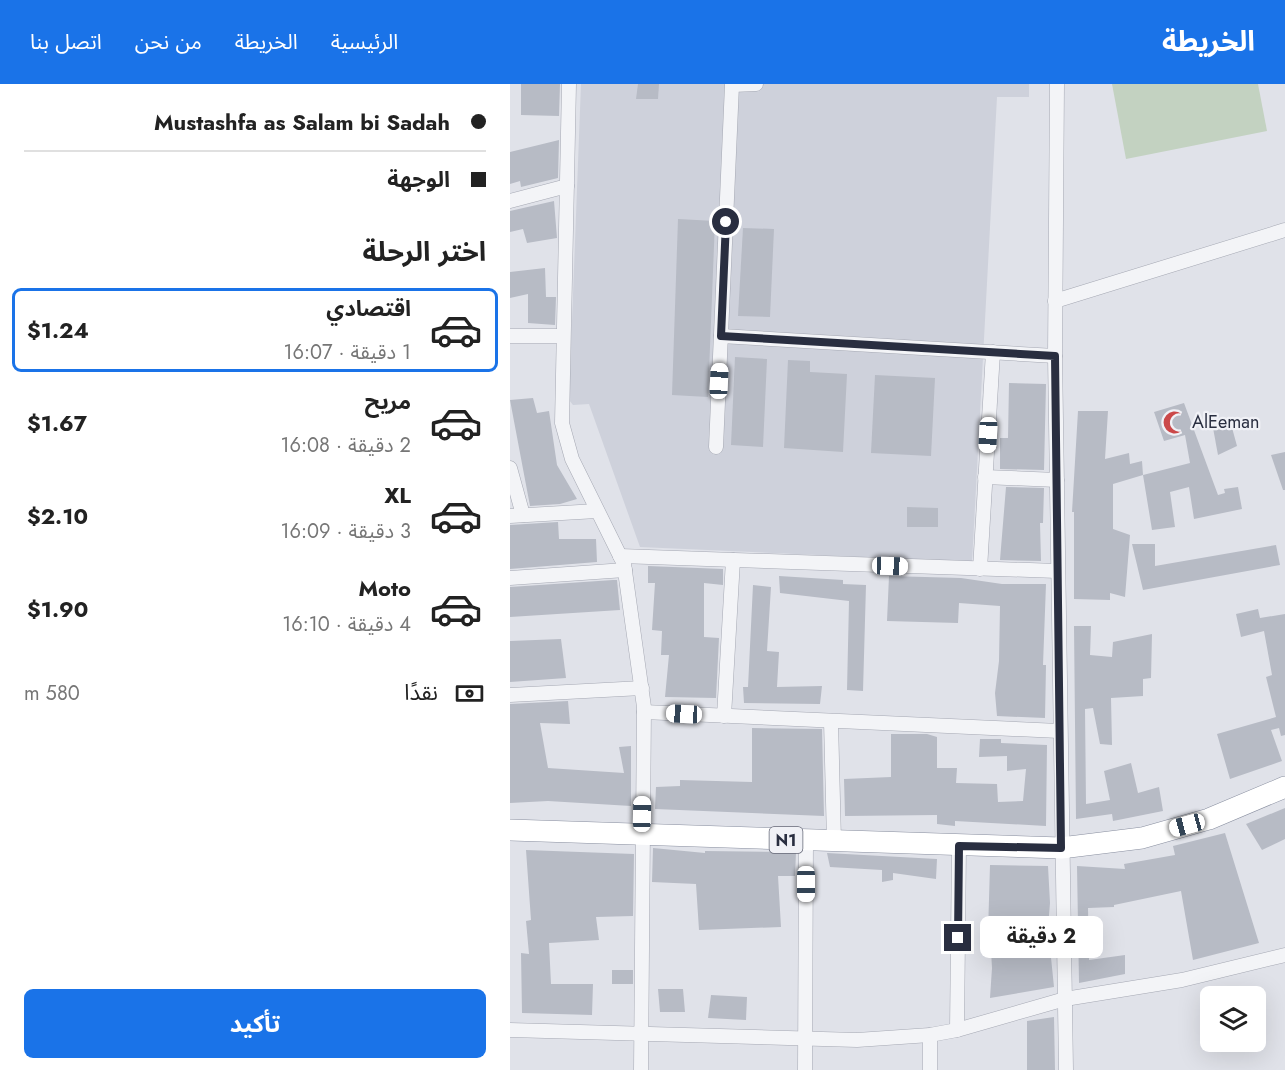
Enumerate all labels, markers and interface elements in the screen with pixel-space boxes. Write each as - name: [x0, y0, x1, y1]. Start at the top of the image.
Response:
- text: الخريطة: [1162, 21, 1255, 62]
- text: اتصل بنا: [30, 27, 102, 57]
- text: من نحن: [135, 27, 202, 57]
- text: الخريطة: [235, 27, 298, 57]
- text: الرئيسية: [331, 27, 398, 57]
- text: Mustashfa as Salam bi Sadah: [154, 106, 450, 138]
- text: الوجهة: [387, 163, 450, 195]
- route start: [712, 208, 739, 235]
- text: اختر الرحلة: [363, 232, 486, 271]
- text: اقتصادي: [326, 292, 411, 324]
- icon: car: [429, 303, 483, 357]
- text: $1.24: [27, 314, 89, 346]
- text: 1 دقيقة · 16:07: [283, 338, 411, 367]
- car: [709, 363, 729, 399]
- text: مريح: [365, 385, 411, 417]
- icon: car: [429, 396, 483, 450]
- text: $1.67: [27, 407, 87, 439]
- mosque icon: AlEeman: [1161, 409, 1187, 435]
- place label: AlEeman: [1192, 409, 1259, 435]
- car: [978, 417, 998, 453]
- text: 2 دقيقة · 16:08: [281, 431, 411, 460]
- text: XL: [384, 479, 411, 511]
- icon: car: [429, 489, 483, 543]
- text: $2.10: [27, 500, 88, 532]
- text: 3 دقيقة · 16:09: [280, 517, 411, 546]
- car: [872, 556, 908, 576]
- text: Moto: [358, 572, 411, 604]
- icon: car: [429, 582, 483, 636]
- text: $1.90: [27, 593, 88, 625]
- text: 4 دقيقة · 16:10: [282, 610, 411, 639]
- text: نقدًا: [404, 676, 438, 708]
- icon: cash: [453, 677, 486, 710]
- text: 580 m: [24, 679, 80, 708]
- car: [666, 704, 702, 724]
- car: [633, 796, 651, 832]
- car: [1167, 812, 1207, 838]
- road number: N1: [770, 827, 802, 853]
- car: [797, 866, 815, 902]
- callout: 2 دقيقة: [979, 917, 1102, 959]
- text: 2 دقيقة: [1007, 922, 1076, 951]
- route end: [944, 924, 971, 951]
- map controls: [1200, 986, 1266, 1052]
- button: layers: [1200, 986, 1266, 1052]
- button: تأكيد: [24, 989, 486, 1058]

